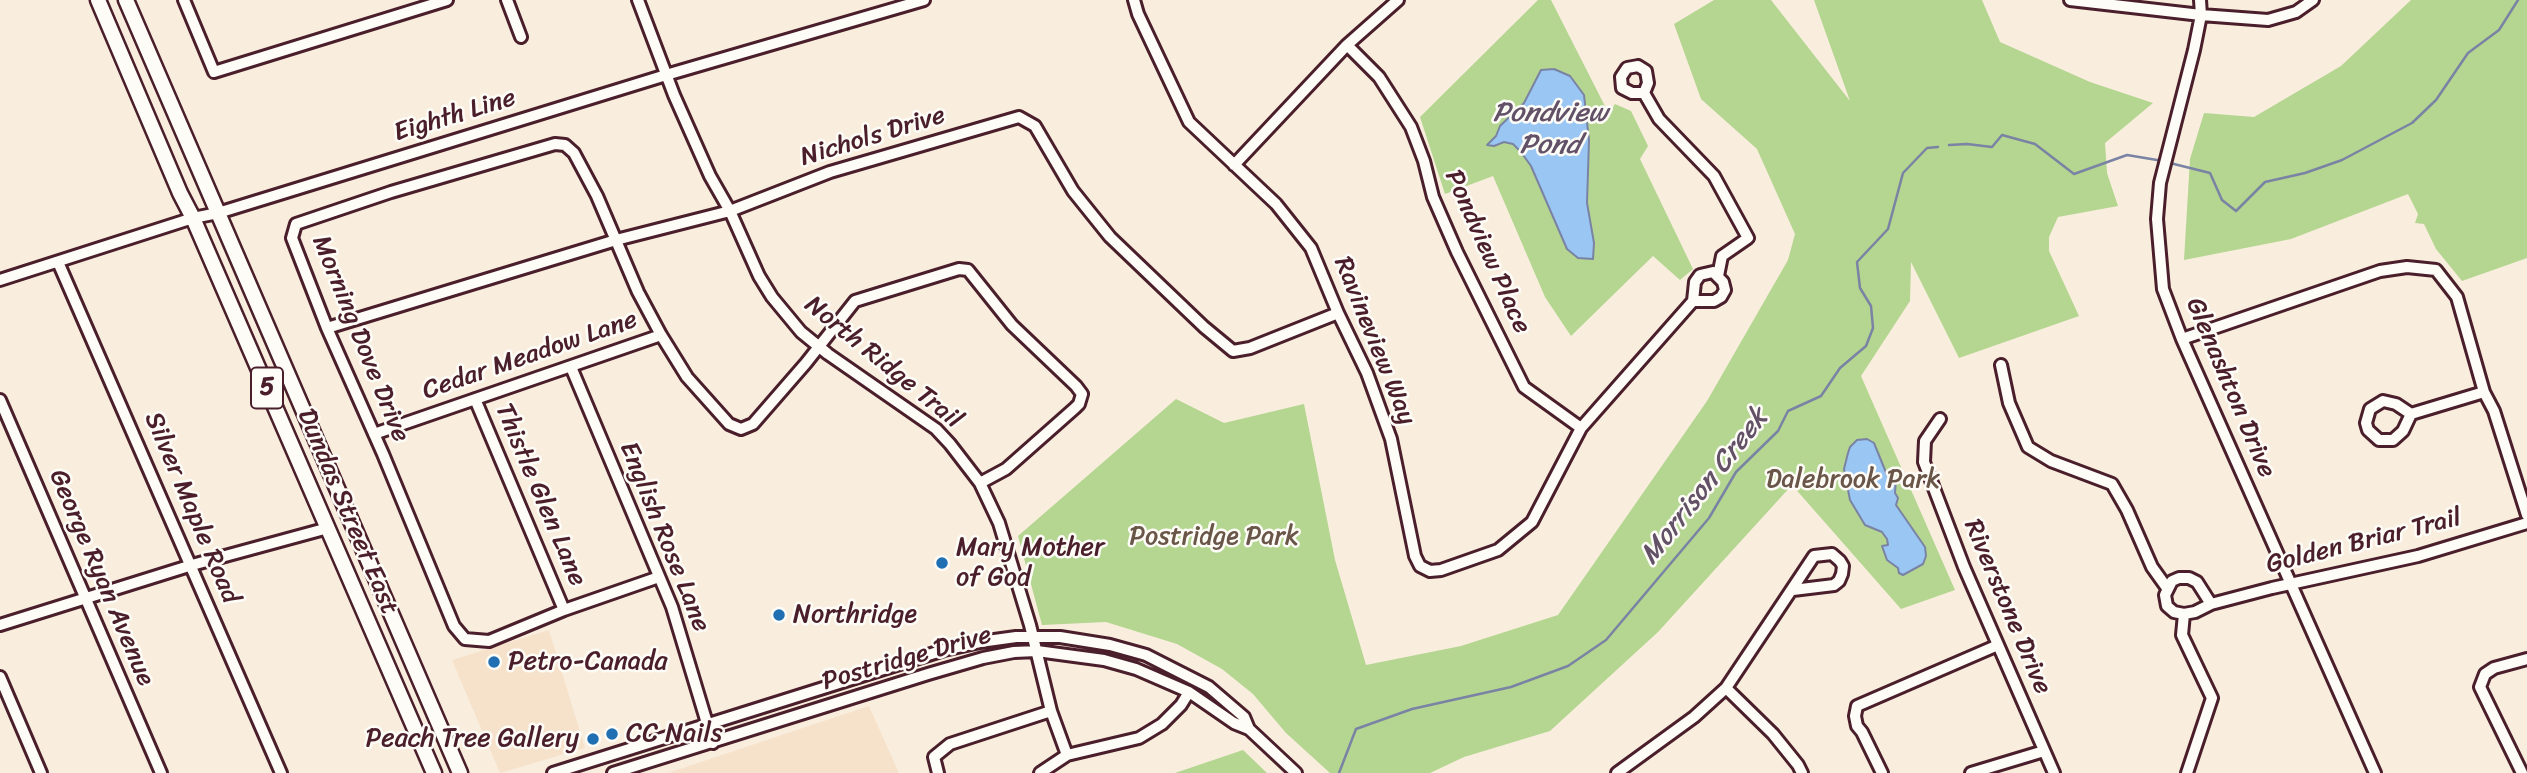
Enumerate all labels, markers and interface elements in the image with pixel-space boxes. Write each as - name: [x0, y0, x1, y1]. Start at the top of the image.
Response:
- street label: Eighth Line: [390, 83, 520, 149]
- water label: Pondview Pond: [1493, 97, 1607, 163]
- street label: Nichols Drive: [797, 100, 949, 174]
- street label: Pondview Place: [1437, 165, 1537, 339]
- street label: Morning Dove Drive: [304, 231, 416, 447]
- street label: Ravineview Way: [1326, 252, 1422, 430]
- street label: North Ridge Trail: [798, 290, 968, 436]
- street label: Glenashton Drive: [2178, 293, 2282, 483]
- street label: Cedar Meadow Lane: [418, 305, 642, 407]
- road number: 5: [251, 368, 283, 408]
- street label: Thistle Glen Lane: [487, 399, 593, 591]
- water label: Morrison Creek: [1634, 403, 1776, 571]
- street label: Dundas Street East: [290, 404, 404, 620]
- street label: Silver Maple Road: [137, 408, 245, 608]
- street label: English Rose Lane: [612, 438, 716, 636]
- park label: Dalebrook Park: [1766, 464, 1940, 496]
- street label: George Ryan Avenue: [41, 465, 161, 691]
- street label: Golden Briar Trail: [2263, 503, 2465, 581]
- street label: Riverstone Drive: [1956, 515, 2058, 699]
- park label: Postridge Park: [1129, 521, 1299, 553]
- place label: Mary Mother of God: [956, 532, 1105, 594]
- marker: Mary Mother of God: [934, 555, 950, 571]
- place label: Northridge: [793, 599, 917, 631]
- marker: Northridge: [771, 607, 787, 623]
- street label: Postridge Drive: [819, 620, 995, 698]
- place label: Petro-Canada: [508, 646, 668, 678]
- marker: Petro-Canada: [486, 654, 502, 670]
- place label: CC Nails: [626, 718, 723, 750]
- place label: Peach Tree Gallery: [366, 723, 579, 755]
- marker: CC Nails: [604, 726, 620, 742]
- marker: Peach Tree Gallery: [585, 731, 601, 747]

